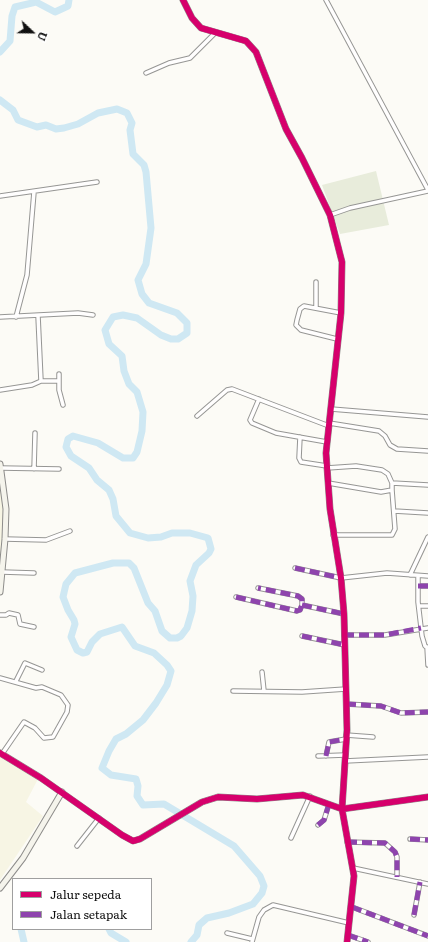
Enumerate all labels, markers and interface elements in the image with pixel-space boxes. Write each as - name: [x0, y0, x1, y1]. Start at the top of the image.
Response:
- north arrow: [12, 12, 52, 52]
- text: U: [34, 29, 52, 44]
- legend: [12, 878, 152, 930]
- text: Jalur sepeda: [50, 885, 121, 903]
- text: Jalan setapak: [50, 905, 127, 923]

